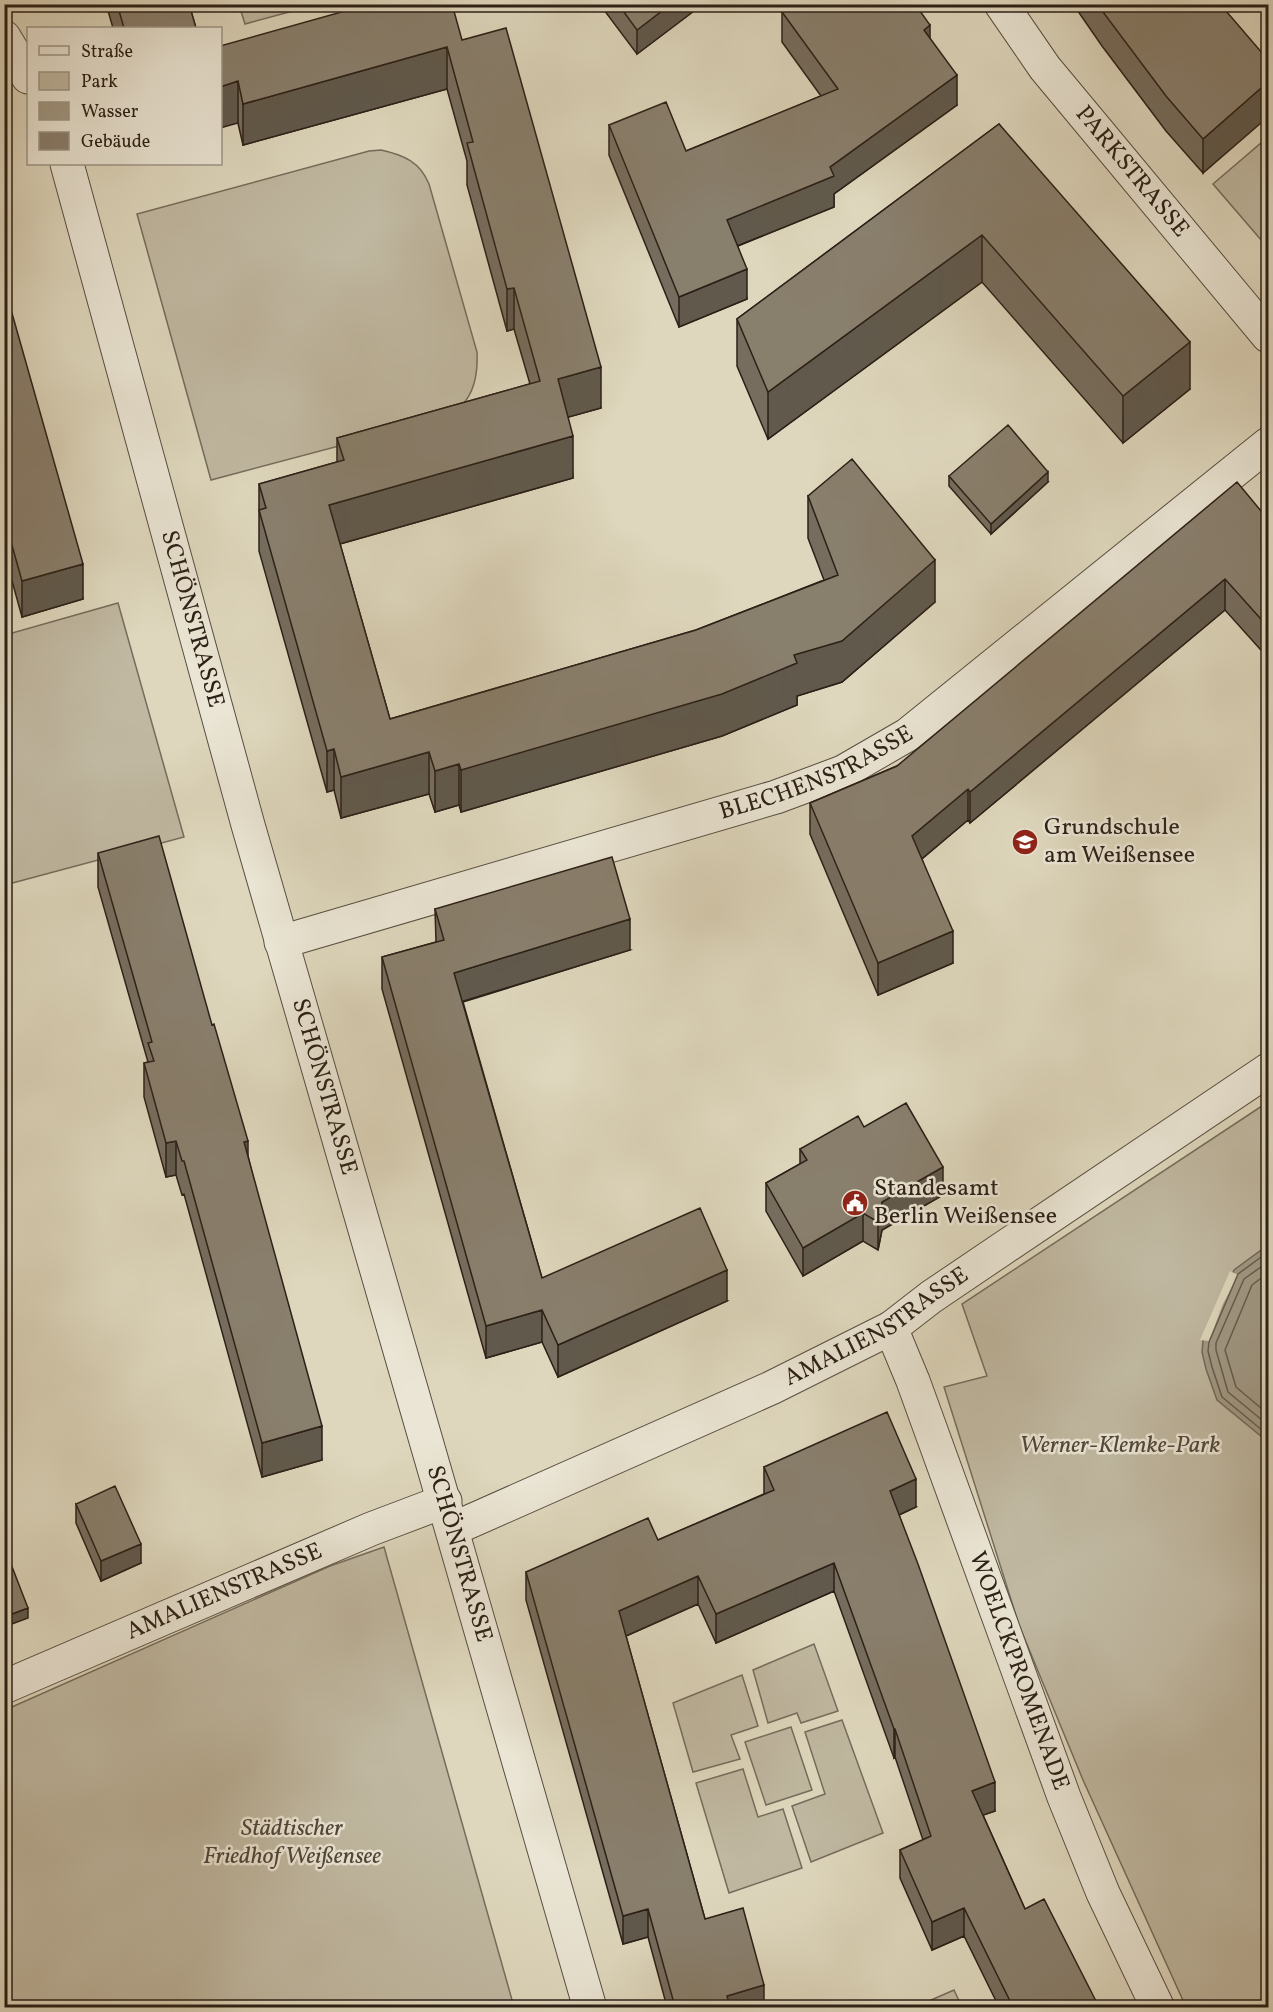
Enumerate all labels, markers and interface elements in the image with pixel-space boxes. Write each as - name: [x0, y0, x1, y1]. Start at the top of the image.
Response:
- legend: [27, 27, 222, 165]
- text: Straße: [81, 40, 133, 65]
- text: Park: [81, 70, 118, 95]
- street label: PARKSTRASSE: [1067, 99, 1197, 245]
- text: Wasser: [81, 100, 139, 125]
- text: Gebäude: [81, 130, 150, 155]
- street label: SCHÖNSTRASSE: [151, 527, 232, 712]
- street label: BLECHENSTRASSE: [715, 718, 920, 830]
- place label: Grundschule am Weißensee: [1044, 811, 1195, 873]
- school or university icon: Grundschule am Weißensee: [1010, 827, 1040, 857]
- street label: SCHÖNSTRASSE: [282, 995, 365, 1179]
- place label: Standesamt Berlin Weißensee: [874, 1172, 1057, 1234]
- public building icon: Standesamt Berlin Weißensee: [840, 1188, 870, 1218]
- street label: AMALIENSTRASSE: [779, 1259, 976, 1396]
- park label: Werner-Klemke-Park: [1020, 1429, 1220, 1463]
- street label: SCHÖNSTRASSE: [417, 1462, 500, 1646]
- street label: AMALIENSTRASSE: [121, 1535, 328, 1649]
- street label: WOELCKPROMENADE: [959, 1547, 1077, 1795]
- park label: Städtischer Friedhof Weißensee: [203, 1812, 381, 1874]

